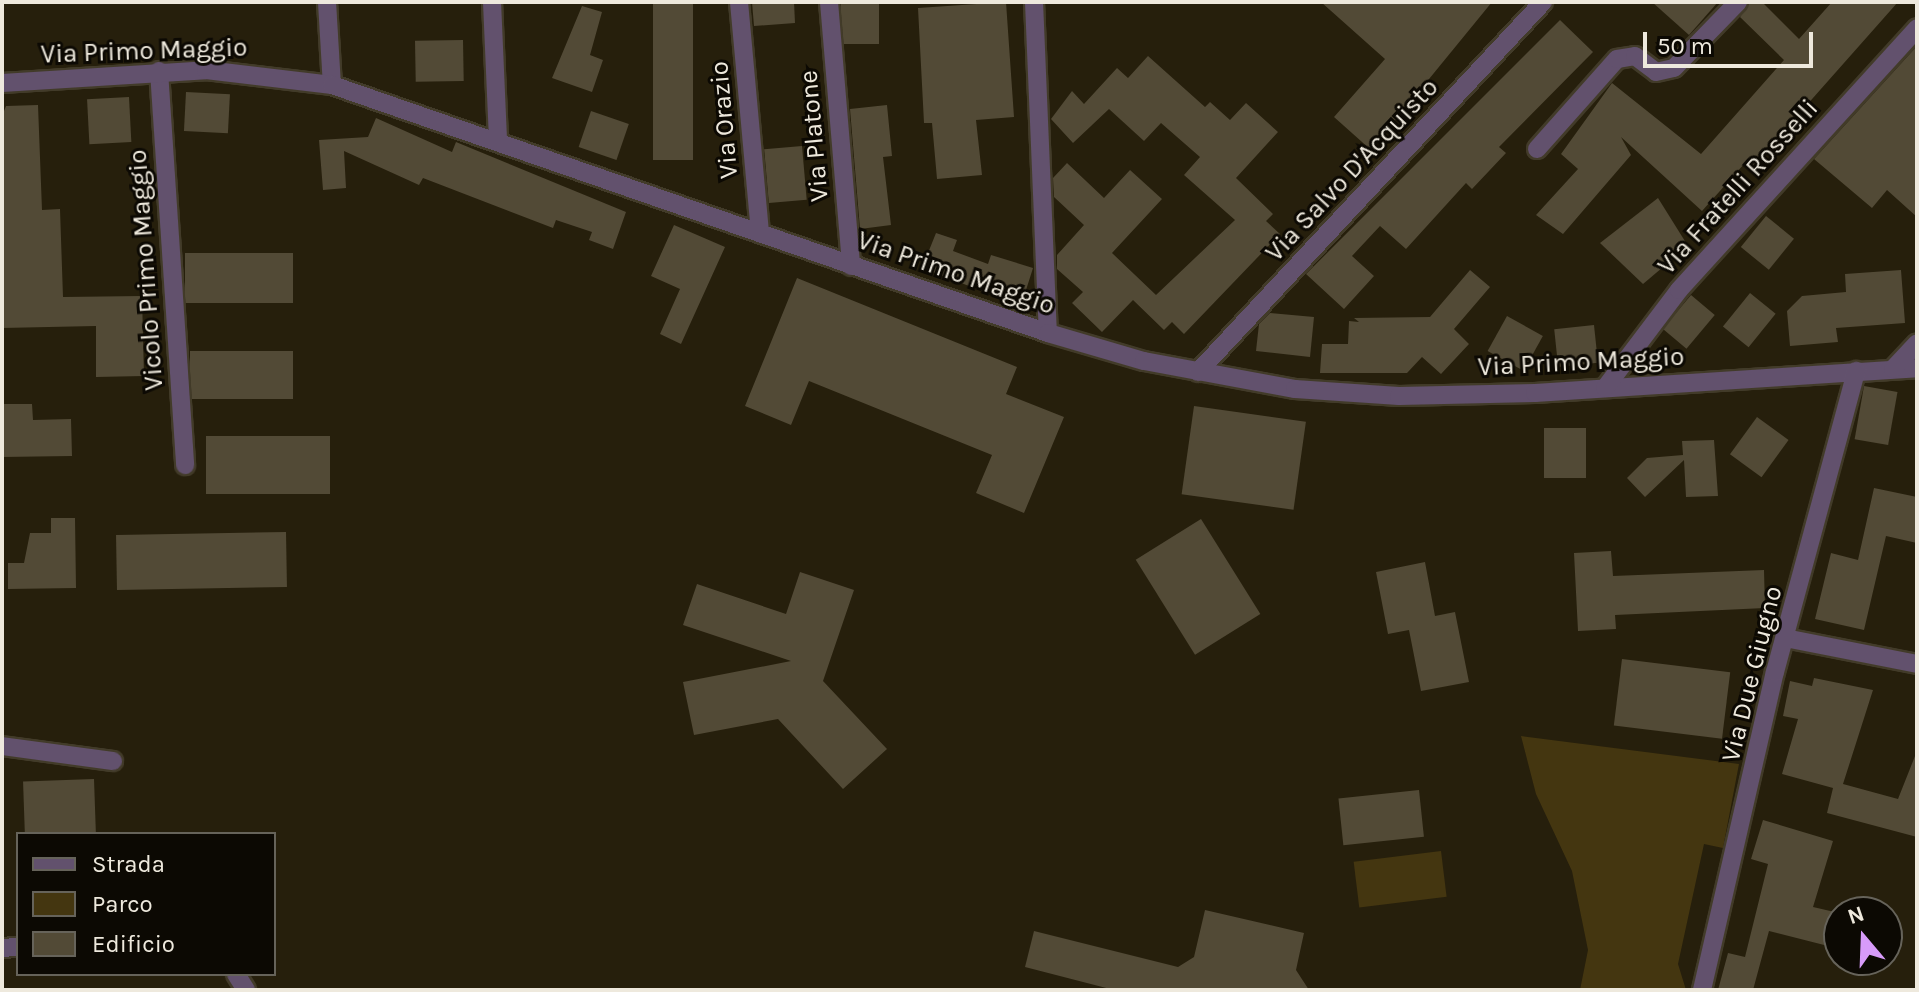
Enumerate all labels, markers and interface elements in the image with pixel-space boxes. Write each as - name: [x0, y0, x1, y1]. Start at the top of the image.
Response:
- scale bar: [1647, 16, 1817, 66]
- street label: Via Primo Maggio: [40, 32, 248, 70]
- text: 50 m: [1657, 32, 1713, 60]
- street label: Via Orazio: [703, 60, 745, 180]
- street label: Via Platone: [793, 69, 835, 203]
- street label: Via Salvo D'Acquisto: [1259, 72, 1445, 268]
- street label: Via Fratelli Rosselli: [1651, 93, 1825, 281]
- street label: Vicolo Primo Maggio: [122, 148, 170, 392]
- street label: Via Primo Maggio: [853, 225, 1059, 321]
- street label: Via Primo Maggio: [1477, 341, 1685, 383]
- street label: Via Due Giugno: [1715, 583, 1789, 765]
- legend: [16, 832, 276, 976]
- text: Strada: [92, 850, 165, 878]
- text: Parco: [92, 890, 153, 918]
- north arrow: [1823, 896, 1903, 976]
- text: N: [1844, 900, 1868, 930]
- text: Edificio: [92, 930, 175, 958]

